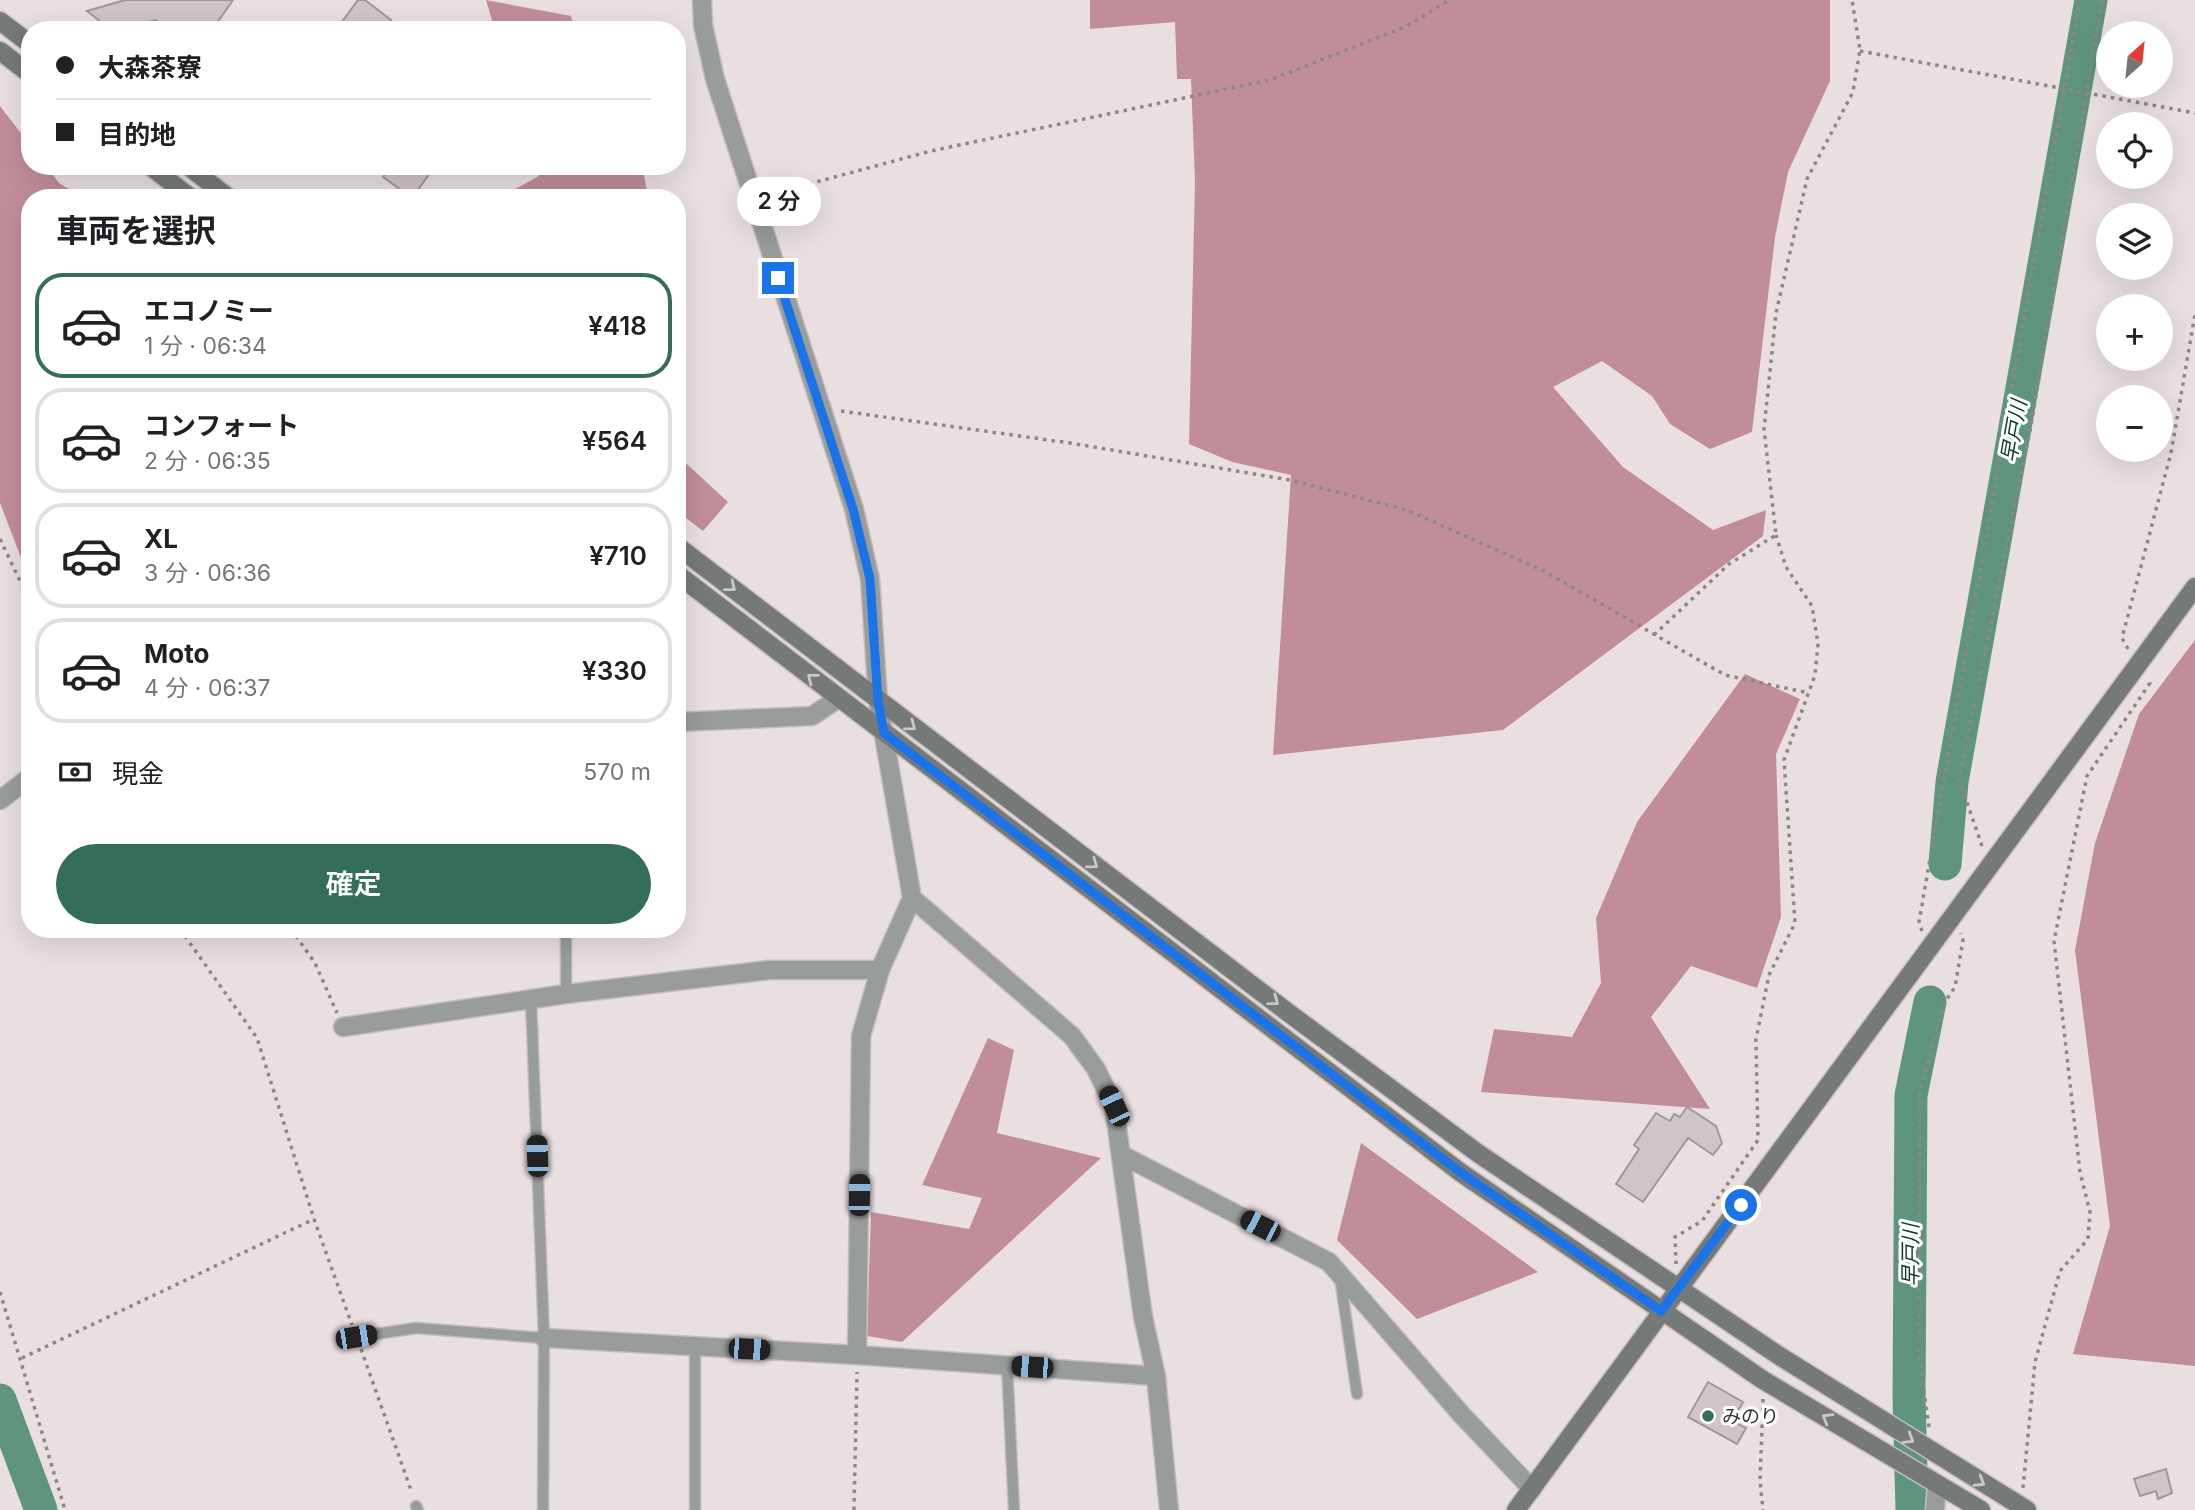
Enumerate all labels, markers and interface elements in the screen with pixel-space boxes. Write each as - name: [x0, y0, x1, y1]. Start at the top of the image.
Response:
- north arrow: [2096, 21, 2174, 98]
- map controls: [2096, 21, 2173, 462]
- text: 大森茶寮: [98, 52, 202, 83]
- button: locate: [2096, 112, 2173, 189]
- text: 目的地: [98, 119, 176, 150]
- callout: 2 分: [736, 176, 820, 226]
- text: 2 分: [757, 187, 801, 215]
- button: layers: [2096, 203, 2173, 280]
- text: 車両を選択: [56, 211, 216, 250]
- route end: [762, 262, 794, 294]
- icon: car: [60, 294, 123, 357]
- button: +: [2096, 294, 2173, 371]
- text: エコノミー: [144, 295, 274, 326]
- text: ¥418: [588, 310, 647, 341]
- text: 1 分 · 06:34: [144, 332, 267, 360]
- button: −: [2096, 385, 2173, 462]
- water label: 早戸川: [1996, 396, 2032, 464]
- icon: car: [60, 409, 123, 472]
- text: コンフォート: [144, 410, 299, 441]
- text: ¥564: [582, 425, 647, 456]
- text: 2 分 · 06:35: [144, 447, 271, 475]
- text: XL: [144, 523, 178, 554]
- icon: car: [60, 524, 123, 587]
- text: ¥710: [589, 540, 647, 571]
- text: 3 分 · 06:36: [144, 559, 271, 587]
- one-way arrow: [724, 579, 736, 592]
- text: Moto: [144, 638, 209, 669]
- icon: car: [60, 639, 123, 702]
- text: ¥330: [582, 655, 647, 686]
- one-way arrow: [808, 673, 820, 686]
- text: 4 分 · 06:37: [144, 674, 271, 702]
- one-way arrow: [904, 718, 916, 731]
- icon: cash: [56, 753, 94, 791]
- text: 現金: [112, 758, 164, 789]
- text: 570 m: [583, 758, 651, 786]
- button: 確定: [56, 844, 651, 924]
- one-way arrow: [1085, 855, 1097, 868]
- one-way arrow: [1266, 993, 1278, 1006]
- car: [1096, 1083, 1133, 1129]
- car: [526, 1135, 549, 1177]
- car: [849, 1174, 870, 1216]
- route start: [1725, 1189, 1757, 1221]
- car: [1237, 1207, 1284, 1245]
- water label: 早戸川: [1898, 1222, 1923, 1287]
- car: [334, 1323, 379, 1351]
- car: [728, 1337, 771, 1361]
- car: [1011, 1355, 1054, 1379]
- place label: みのり: [1722, 1405, 1779, 1428]
- marker: みのり: [1700, 1408, 1716, 1424]
- one-way arrow: [1821, 1413, 1834, 1426]
- one-way arrow: [1902, 1430, 1915, 1443]
- one-way arrow: [1972, 1473, 1985, 1486]

